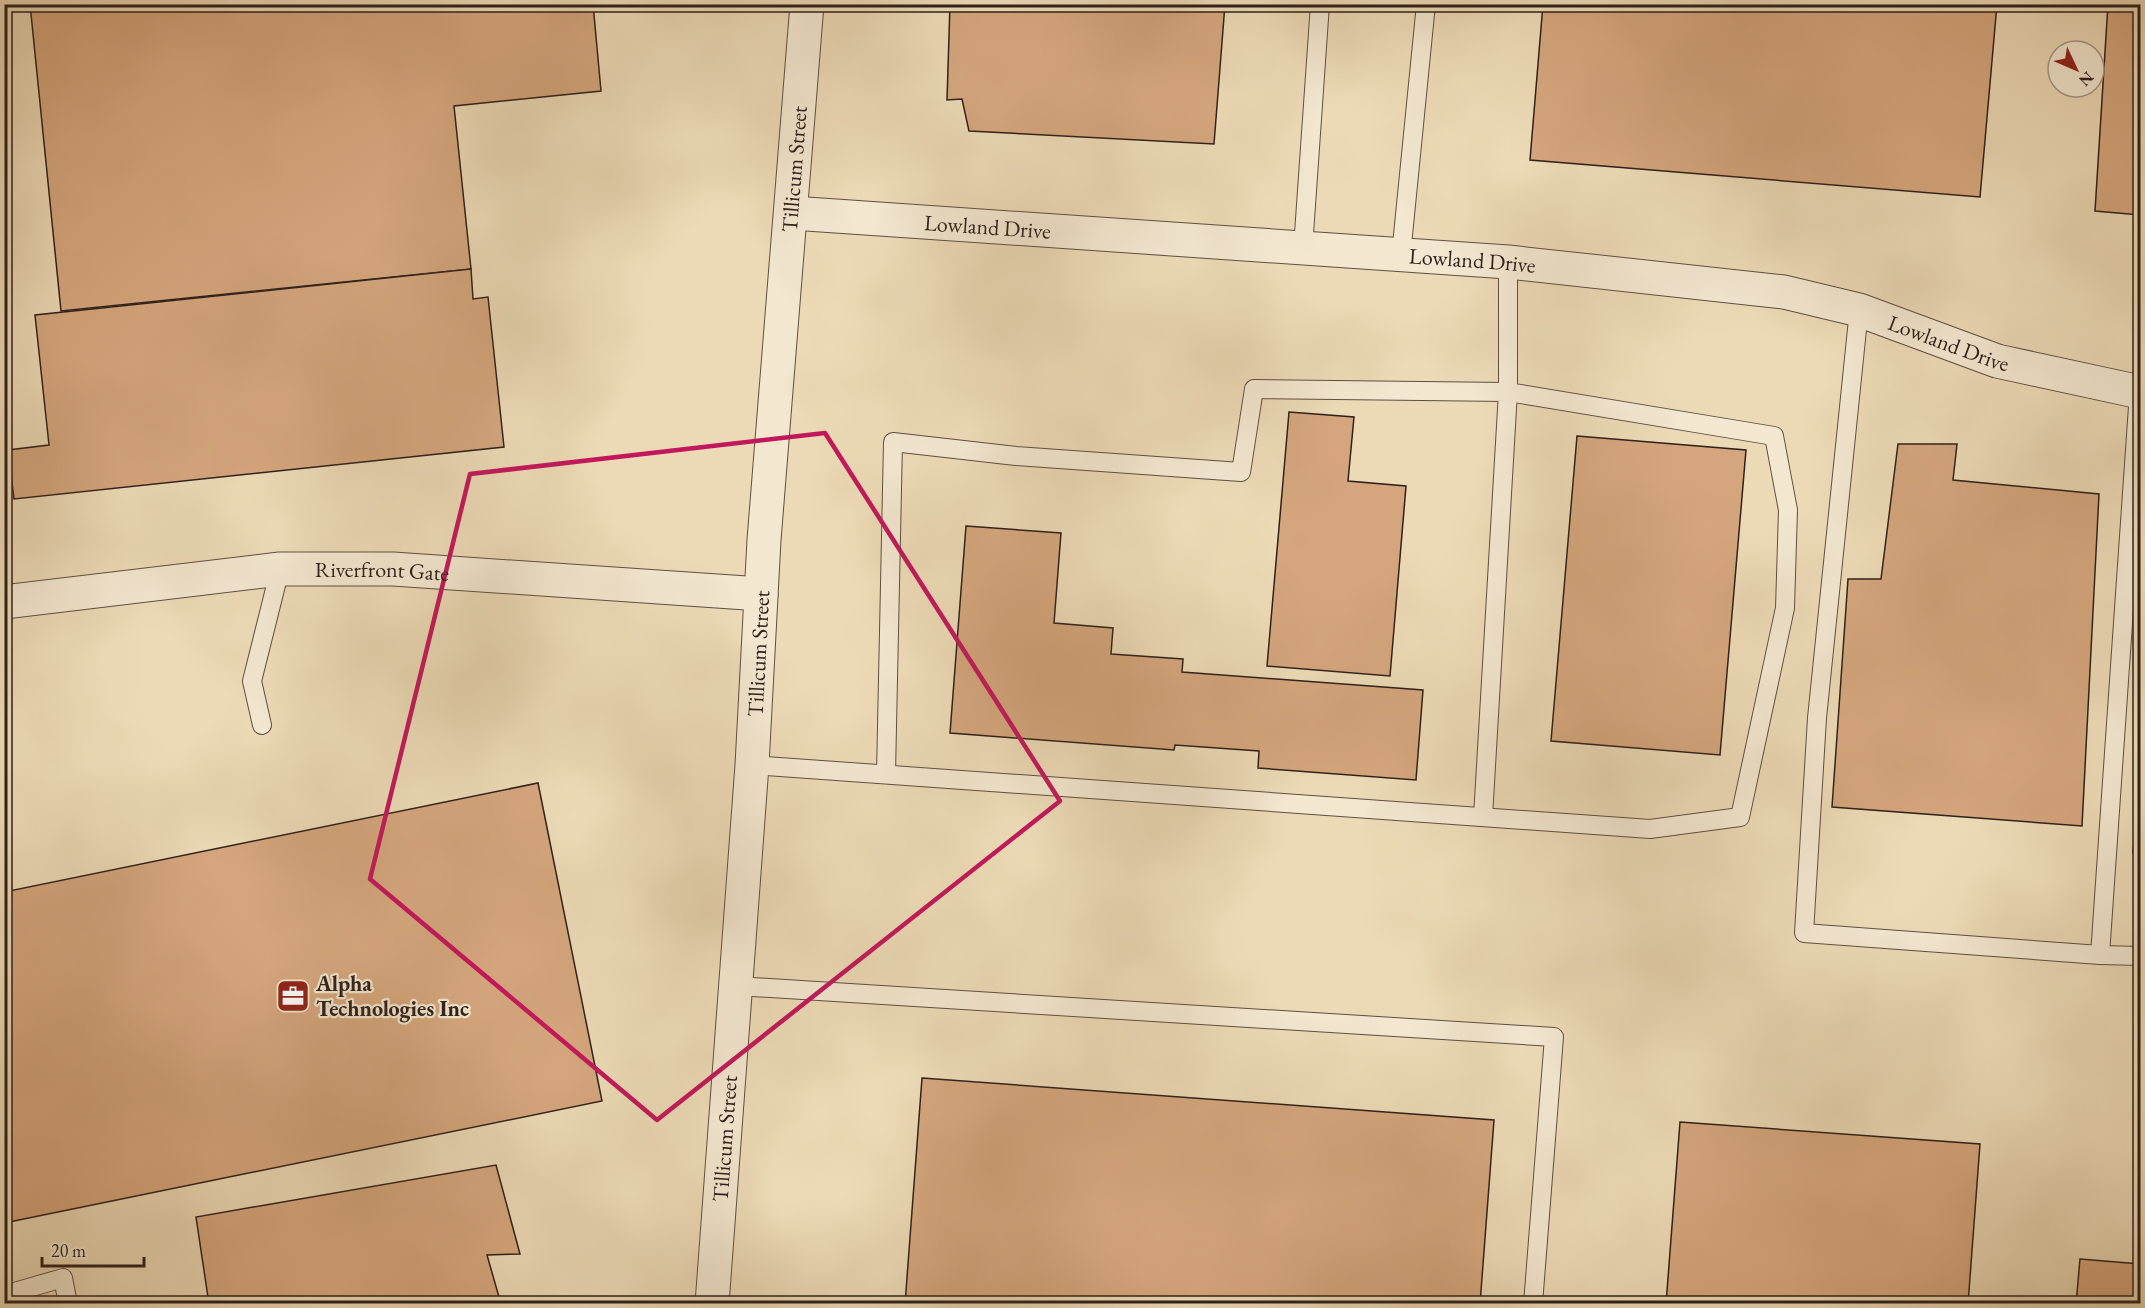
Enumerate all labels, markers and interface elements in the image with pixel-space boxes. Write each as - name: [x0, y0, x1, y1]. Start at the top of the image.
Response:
- north arrow: [2046, 39, 2106, 99]
- text: N: [2074, 67, 2098, 91]
- street label: Tillicum Street: [774, 105, 813, 233]
- street label: Lowland Drive: [923, 208, 1052, 245]
- street label: Lowland Drive: [1408, 241, 1538, 279]
- street label: Lowland Drive: [1884, 308, 2012, 378]
- street label: Riverfront Gate: [315, 555, 451, 587]
- street label: Tillicum Street: [740, 590, 776, 718]
- place label: Alpha Technologies Inc: [315, 969, 469, 1023]
- office icon: Alpha Technologies Inc: [275, 978, 311, 1014]
- street label: Tillicum Street: [705, 1074, 743, 1203]
- scale bar: [42, 1230, 144, 1268]
- text: 20 m: [51, 1239, 86, 1262]

